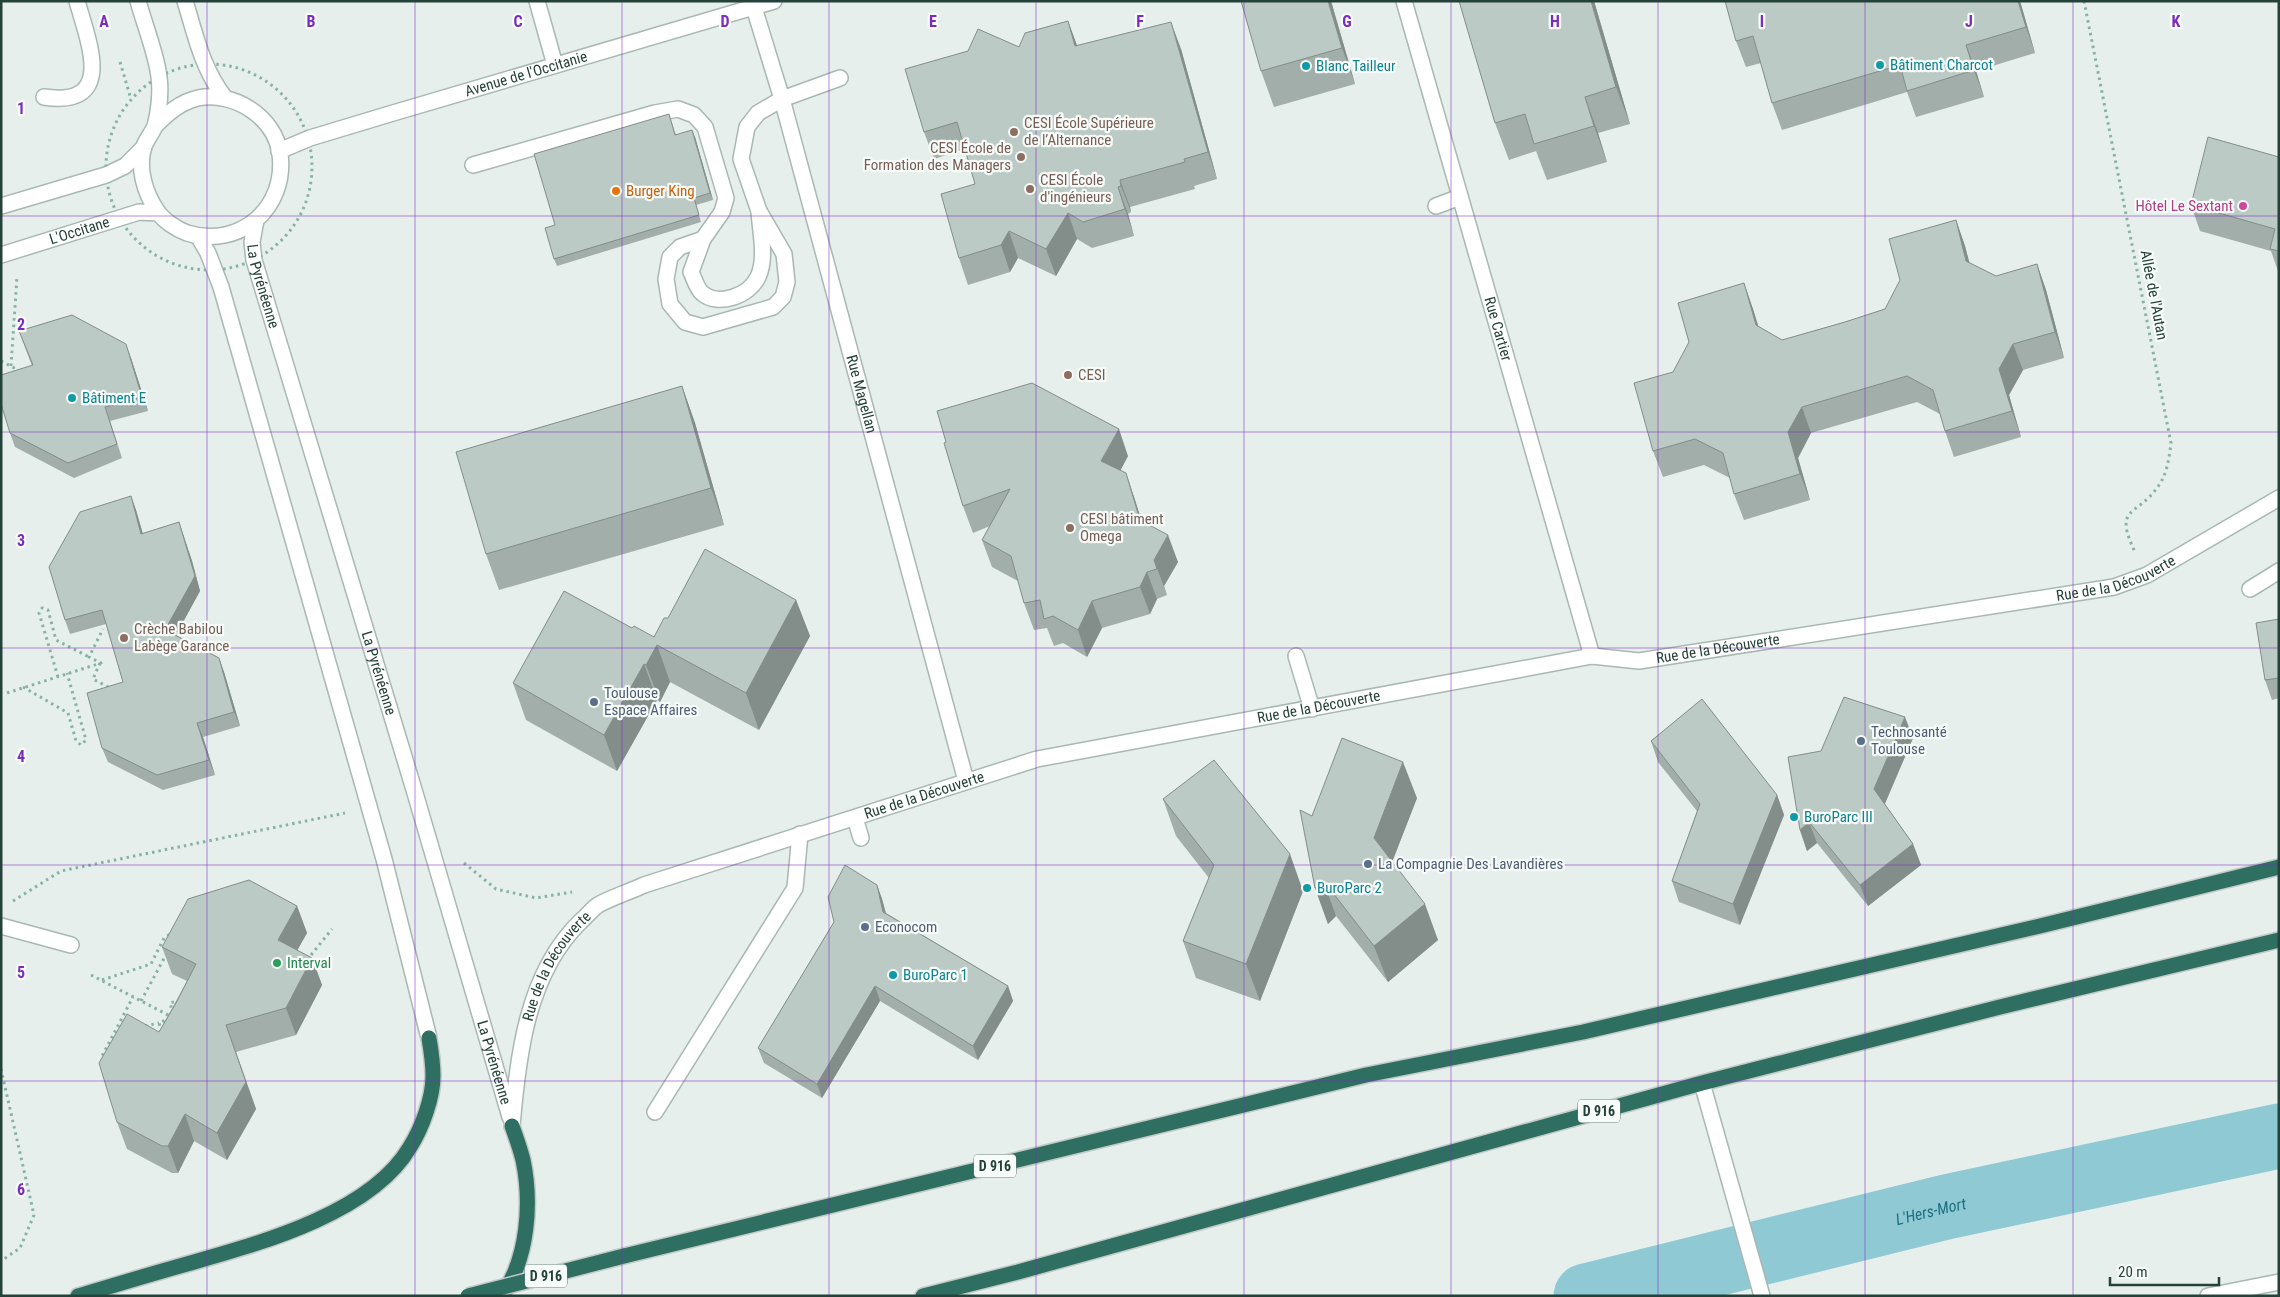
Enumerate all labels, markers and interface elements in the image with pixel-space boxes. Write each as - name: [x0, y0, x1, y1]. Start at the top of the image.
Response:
- text: A: [99, 12, 109, 31]
- text: B: [307, 12, 316, 31]
- text: C: [513, 12, 523, 31]
- text: D: [720, 12, 730, 31]
- text: E: [929, 12, 937, 31]
- text: F: [1136, 12, 1144, 31]
- text: G: [1342, 12, 1352, 31]
- text: H: [1550, 12, 1560, 31]
- text: I: [1760, 12, 1764, 31]
- text: J: [1965, 12, 1973, 31]
- text: K: [2172, 12, 2181, 31]
- street label: Avenue de l'Occitanie: [463, 47, 589, 100]
- place label: Bâtiment Charcot: [1890, 56, 1993, 74]
- place label: Blanc Tailleur: [1316, 57, 1396, 75]
- marker: Bâtiment Charcot: [1874, 59, 1886, 71]
- marker: Blanc Tailleur: [1300, 60, 1312, 72]
- text: 1: [17, 99, 25, 118]
- place label: CESI École Supérieure de l’Alternance: [1024, 114, 1154, 149]
- marker: CESI École Supérieure de l’Alternance: [1008, 126, 1020, 138]
- place label: CESI École de Formation des Managers: [864, 139, 1011, 174]
- marker: CESI École de Formation des Managers: [1015, 151, 1027, 163]
- place label: CESI École d'ingénieurs: [1040, 171, 1112, 206]
- place label: Burger King: [626, 182, 695, 200]
- marker: CESI École d'ingénieurs: [1024, 183, 1036, 195]
- marker: Burger King: [610, 185, 622, 197]
- place label: Hôtel Le Sextant: [2135, 197, 2233, 215]
- marker: Hôtel Le Sextant: [2237, 200, 2249, 212]
- street label: L'Occitane: [47, 213, 112, 248]
- street label: La Pyrénéenne: [243, 243, 283, 331]
- street label: Allée de l'Autan: [2136, 249, 2172, 341]
- street label: Rue Cartier: [1480, 295, 1516, 363]
- text: 2: [17, 315, 25, 334]
- street label: Rue Magellan: [842, 353, 881, 435]
- place label: CESI: [1078, 366, 1106, 384]
- marker: CESI: [1062, 369, 1074, 381]
- place label: Bâtiment E: [82, 389, 146, 407]
- marker: Bâtiment E: [66, 392, 78, 404]
- place label: CESI bâtiment Omega: [1080, 510, 1163, 545]
- marker: CESI bâtiment Omega: [1064, 522, 1076, 534]
- text: 3: [17, 531, 25, 550]
- street label: Rue de la Découverte: [2055, 551, 2179, 605]
- place label: Crèche Babilou Labège Garance: [134, 620, 229, 655]
- street label: La Pyrénéenne: [358, 629, 400, 717]
- street label: Rue de la Découverte: [1655, 630, 1781, 667]
- marker: Crèche Babilou Labège Garance: [118, 632, 130, 644]
- place label: Toulouse Espace Affaires: [604, 684, 698, 719]
- street label: Rue de la Découverte: [1256, 686, 1382, 727]
- marker: Toulouse Espace Affaires: [588, 696, 600, 708]
- place label: Technosanté Toulouse: [1871, 723, 1947, 758]
- marker: Technosanté Toulouse: [1855, 735, 1867, 747]
- text: 4: [17, 747, 25, 766]
- street label: Rue de la Découverte: [862, 768, 986, 823]
- place label: BuroParc III: [1804, 808, 1873, 826]
- marker: BuroParc III: [1788, 811, 1800, 823]
- place label: La Compagnie Des Lavandières: [1378, 855, 1563, 873]
- marker: La Compagnie Des Lavandières: [1362, 858, 1374, 870]
- place label: BuroParc 2: [1317, 879, 1382, 897]
- marker: BuroParc 2: [1301, 882, 1313, 894]
- street label: Rue de la Découverte: [519, 908, 595, 1023]
- place label: Econocom: [875, 918, 937, 936]
- marker: Econocom: [859, 921, 871, 933]
- place label: Interval: [287, 954, 331, 972]
- marker: Interval: [271, 957, 283, 969]
- text: 5: [17, 963, 25, 982]
- place label: BuroParc 1: [903, 966, 968, 984]
- marker: BuroParc 1: [887, 969, 899, 981]
- street label: La Pyrénéenne: [473, 1018, 515, 1107]
- road number: D 916: [1578, 1100, 1620, 1122]
- road number: D 916: [974, 1154, 1016, 1178]
- text: 6: [17, 1180, 25, 1199]
- water label: L'Hers-Mort: [1893, 1193, 1968, 1229]
- scale bar: [2110, 1254, 2219, 1286]
- text: 20 m: [2118, 1263, 2148, 1281]
- road number: D 916: [525, 1264, 567, 1288]

